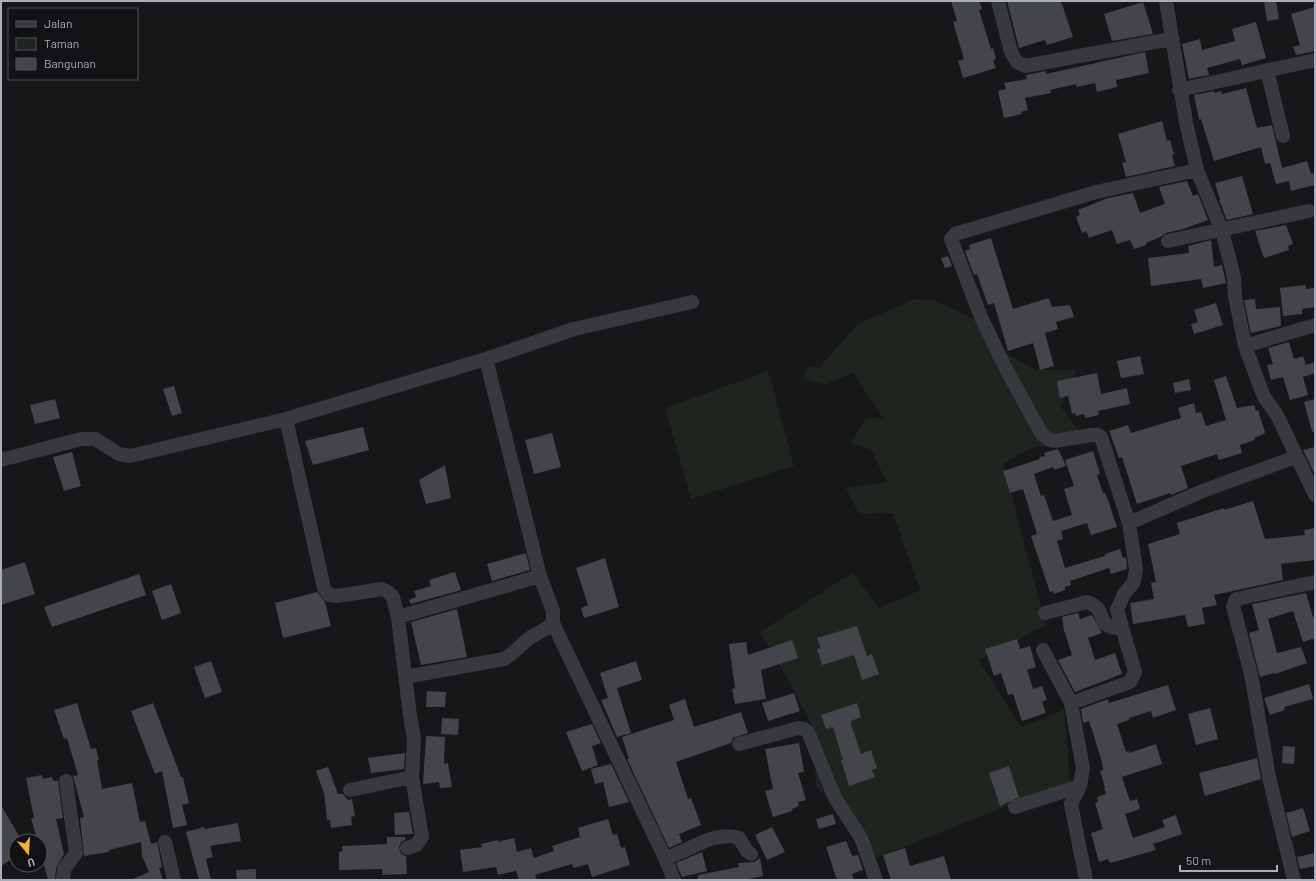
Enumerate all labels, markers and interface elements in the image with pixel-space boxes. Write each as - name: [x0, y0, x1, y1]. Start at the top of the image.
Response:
- legend: [8, 8, 138, 80]
- text: Jalan: [44, 16, 72, 30]
- text: Taman: [44, 36, 79, 50]
- text: Bangunan: [44, 56, 96, 70]
- north arrow: [8, 833, 48, 873]
- scale bar: [1180, 847, 1277, 873]
- text: 50 m: [1186, 853, 1211, 867]
- text: U: [26, 856, 37, 870]

